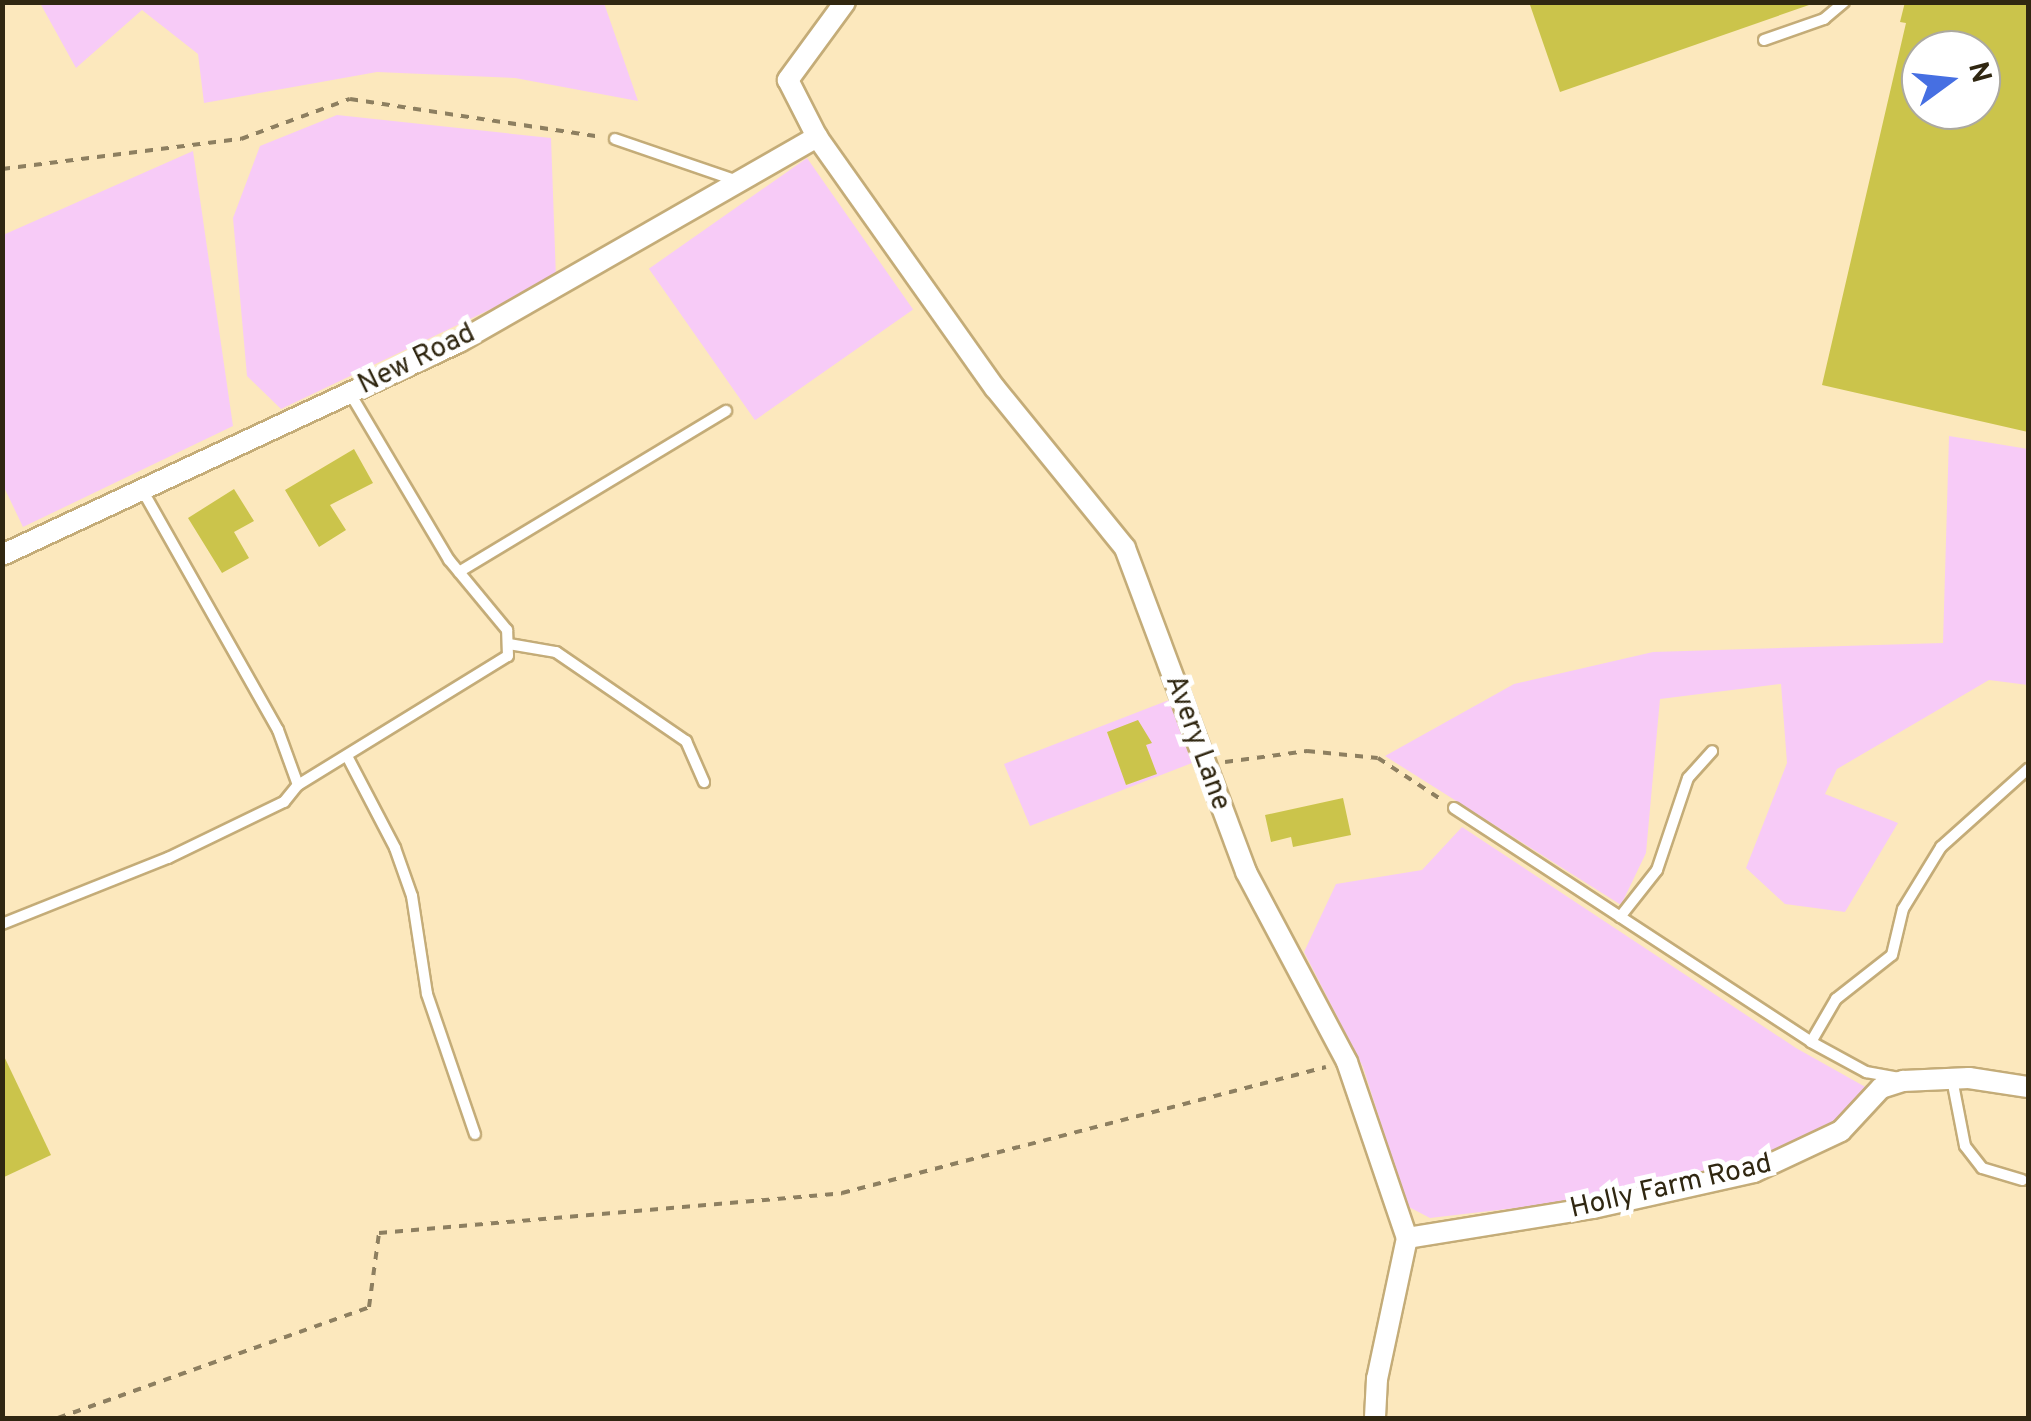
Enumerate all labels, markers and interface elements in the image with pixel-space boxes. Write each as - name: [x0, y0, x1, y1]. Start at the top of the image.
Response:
- north arrow: [1901, 30, 2001, 130]
- text: N: [1958, 58, 1998, 87]
- street label: New Road: [353, 317, 481, 403]
- street label: Avery Lane: [1157, 671, 1237, 815]
- street label: Holly Farm Road: [1567, 1147, 1775, 1227]

